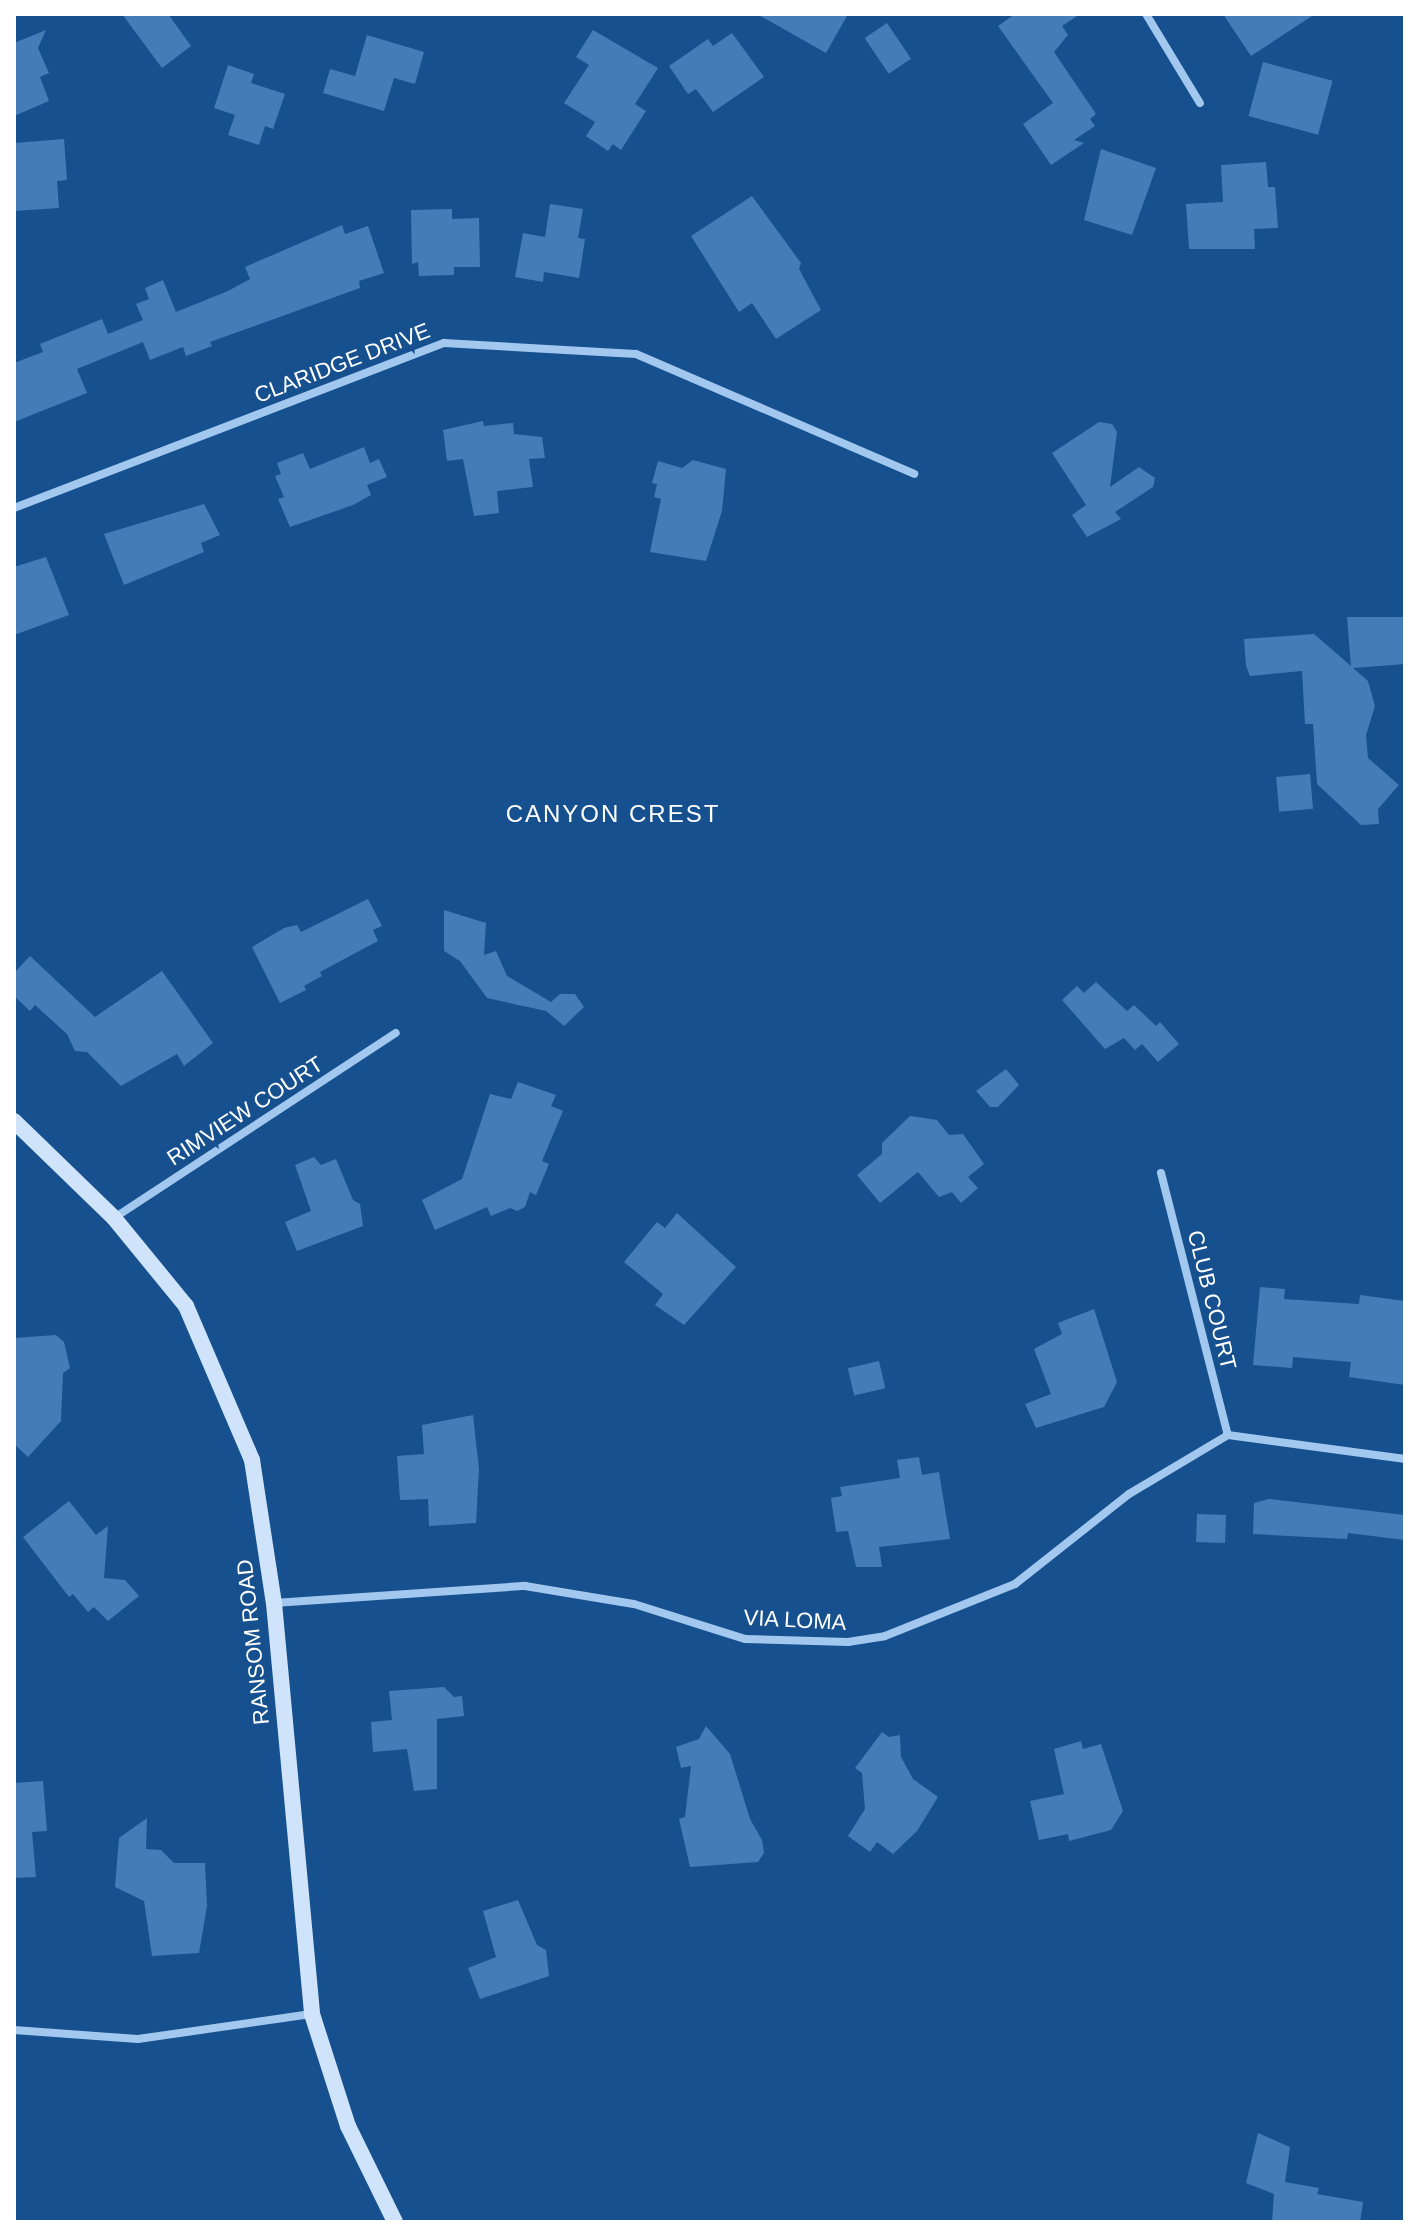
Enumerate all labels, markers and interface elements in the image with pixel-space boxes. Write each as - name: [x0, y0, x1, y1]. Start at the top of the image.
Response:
- street label: CLARIDGE DRIVE: [251, 317, 433, 409]
- district label: CANYON CREST: [506, 800, 720, 828]
- street label: RIMVIEW COURT: [162, 1051, 328, 1171]
- street label: CLUB COURT: [1182, 1228, 1242, 1372]
- street label: RANSOM ROAD: [231, 1558, 275, 1726]
- street label: VIA LOMA: [742, 1604, 848, 1636]

